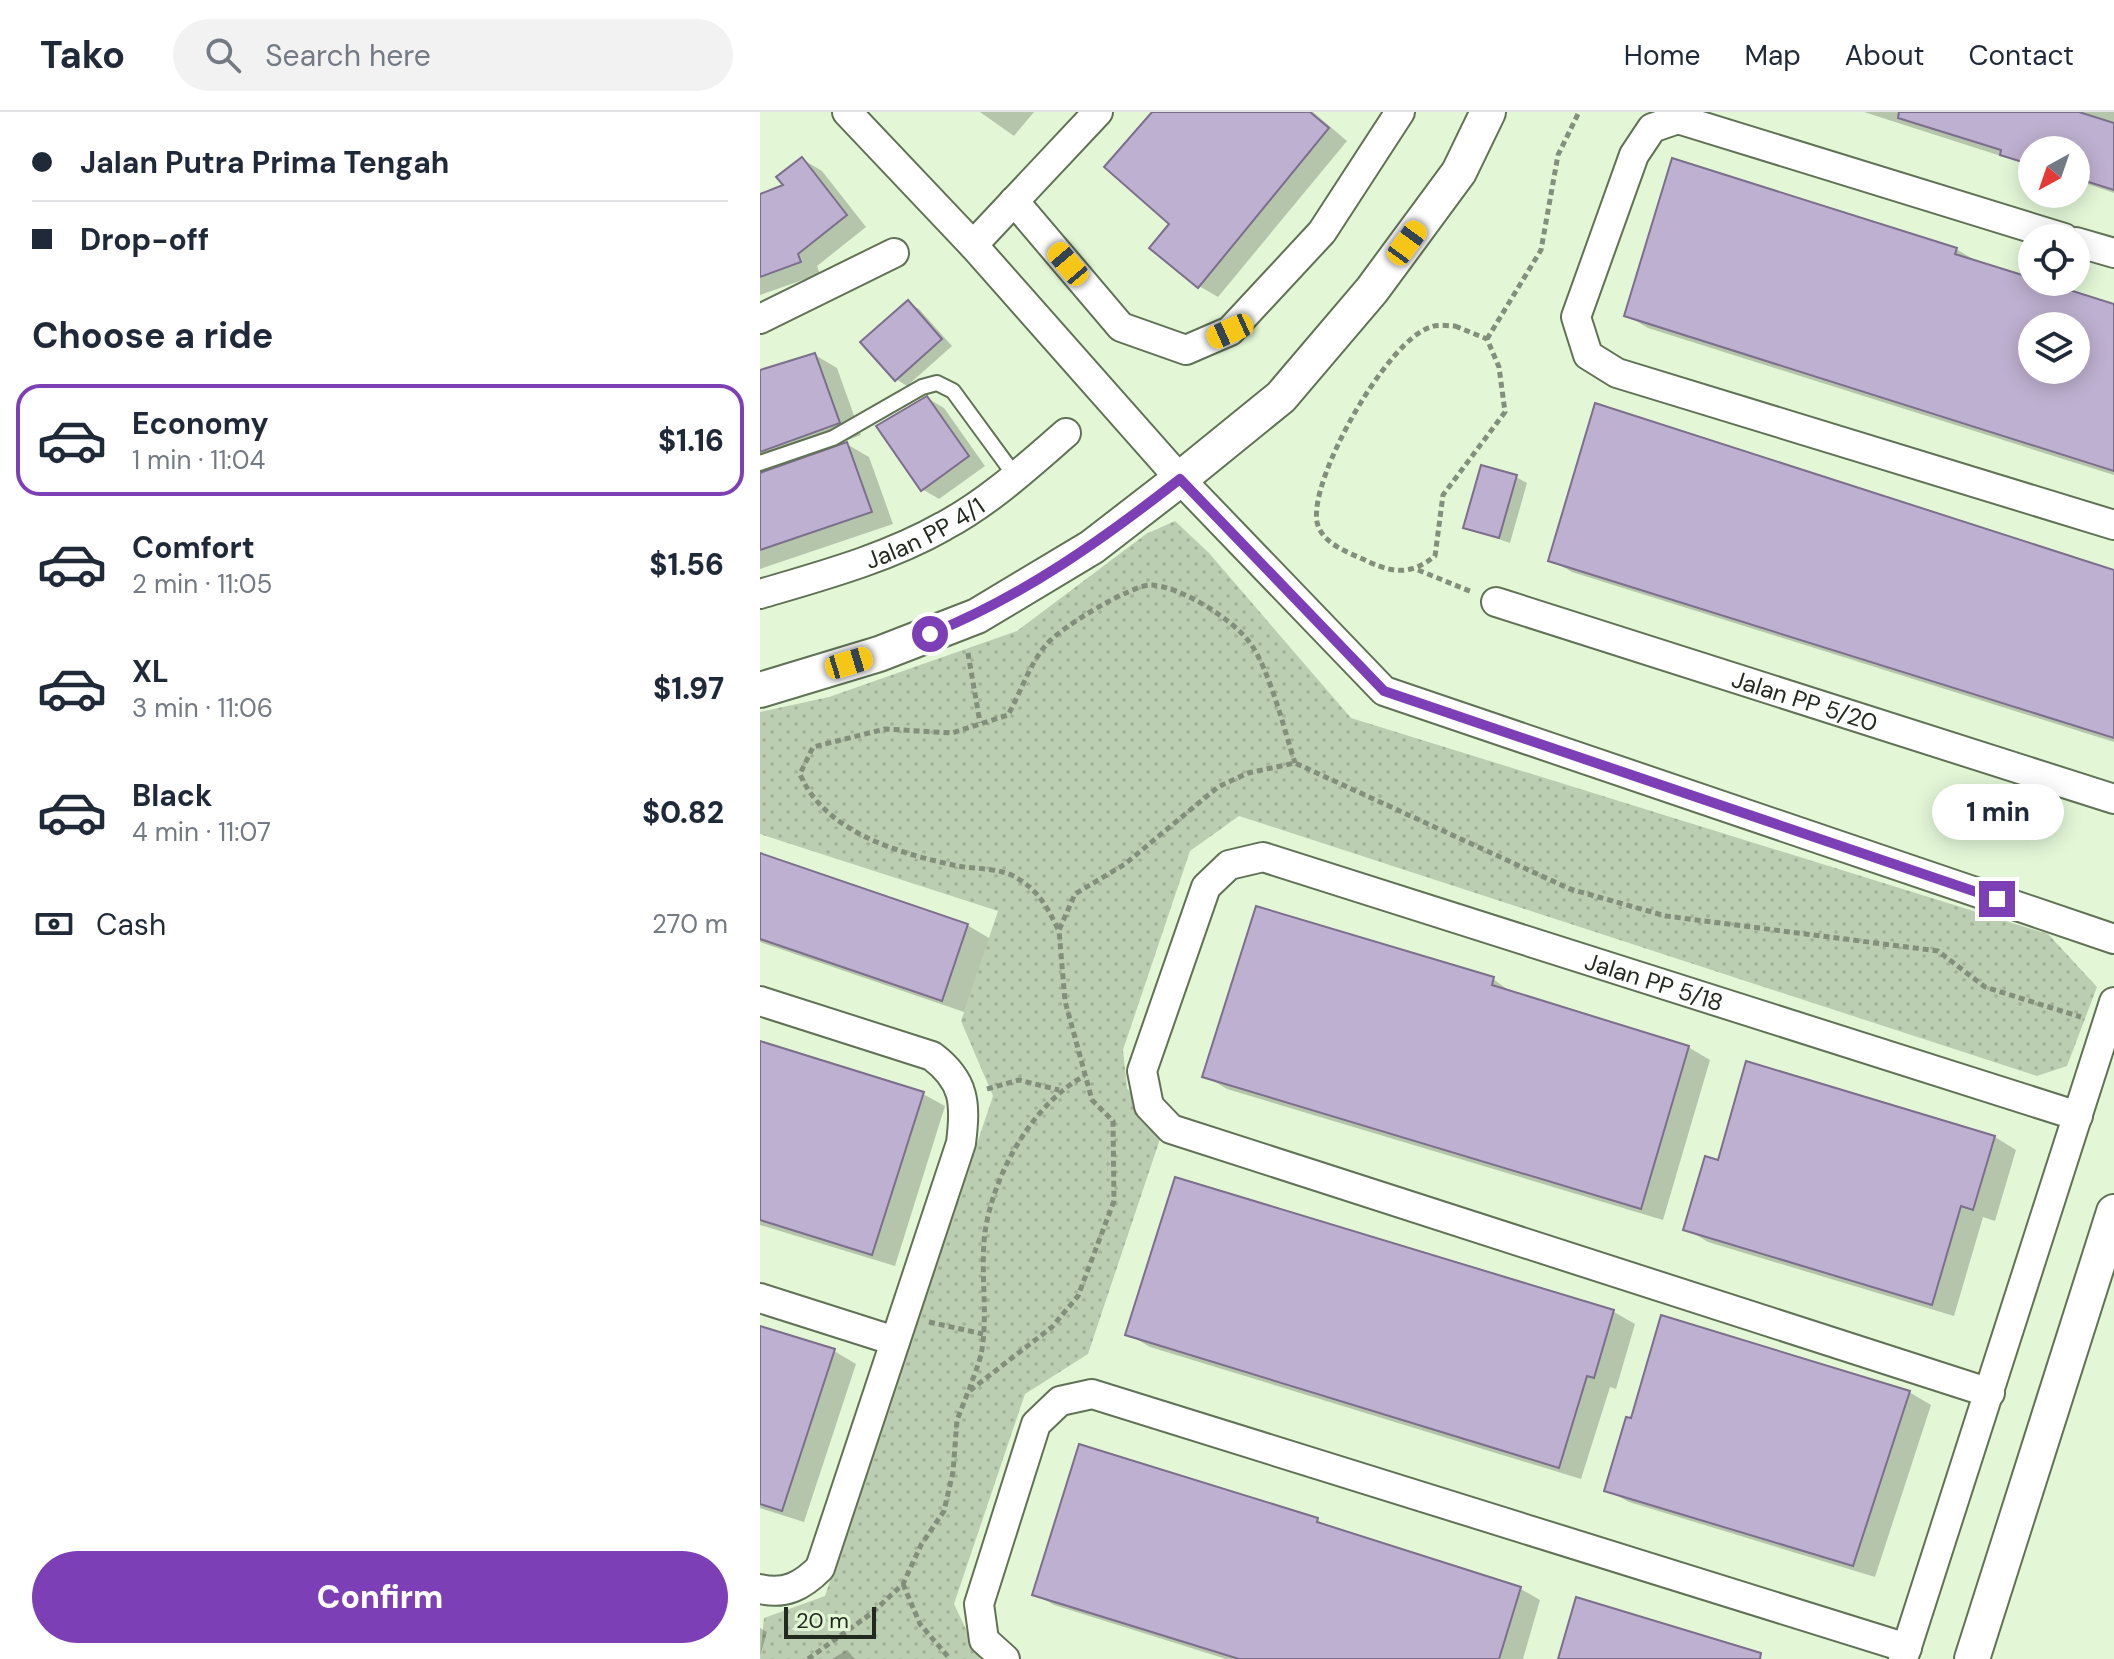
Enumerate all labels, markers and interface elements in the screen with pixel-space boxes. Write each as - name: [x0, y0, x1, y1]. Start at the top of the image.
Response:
- search box: [173, 19, 733, 91]
- text: Tako: [40, 30, 125, 80]
- icon: search: [201, 33, 245, 77]
- text: Search here: [265, 36, 431, 75]
- text: Home: [1624, 37, 1700, 74]
- text: Map: [1744, 37, 1801, 74]
- text: About: [1845, 37, 1924, 74]
- text: Contact: [1968, 37, 2074, 74]
- north arrow: [2018, 136, 2090, 208]
- map controls: [2018, 136, 2090, 384]
- text: Jalan Putra Prima Tengah: [80, 143, 449, 182]
- car: [1383, 217, 1431, 269]
- text: Drop-off: [80, 220, 209, 259]
- button: locate: [2018, 224, 2090, 296]
- car: [1043, 238, 1093, 290]
- car: [1203, 310, 1257, 352]
- text: Choose a ride: [32, 312, 273, 359]
- button: layers: [2018, 312, 2090, 384]
- icon: car: [36, 404, 108, 476]
- text: Economy: [132, 404, 269, 443]
- text: $1.16: [658, 421, 724, 460]
- text: 1 min · 11:04: [132, 443, 265, 477]
- street label: Jalan PP 4/1: [861, 490, 990, 575]
- icon: car: [36, 528, 108, 600]
- text: Comfort: [132, 528, 255, 567]
- text: $1.56: [649, 545, 724, 584]
- text: 2 min · 11:05: [132, 567, 272, 601]
- route start: [912, 616, 948, 652]
- car: [823, 645, 875, 681]
- icon: car: [36, 652, 108, 724]
- text: XL: [132, 652, 169, 691]
- street label: Jalan PP 5/20: [1728, 663, 1881, 738]
- text: $1.97: [653, 669, 724, 708]
- text: 3 min · 11:06: [132, 691, 273, 725]
- icon: car: [36, 776, 108, 848]
- text: Black: [132, 776, 212, 815]
- callout: 1 min: [1931, 783, 2063, 839]
- text: $0.82: [642, 793, 724, 832]
- text: 1 min: [1966, 795, 2030, 829]
- text: 4 min · 11:07: [132, 815, 271, 849]
- route end: [1979, 881, 2015, 917]
- icon: cash: [32, 902, 76, 946]
- text: Cash: [96, 905, 166, 944]
- text: 270 m: [652, 907, 728, 941]
- street label: Jalan PP 5/18: [1581, 945, 1727, 1018]
- button: Confirm: [32, 1551, 728, 1643]
- scale bar: [784, 1603, 876, 1639]
- text: 20 m: [796, 1606, 849, 1635]

